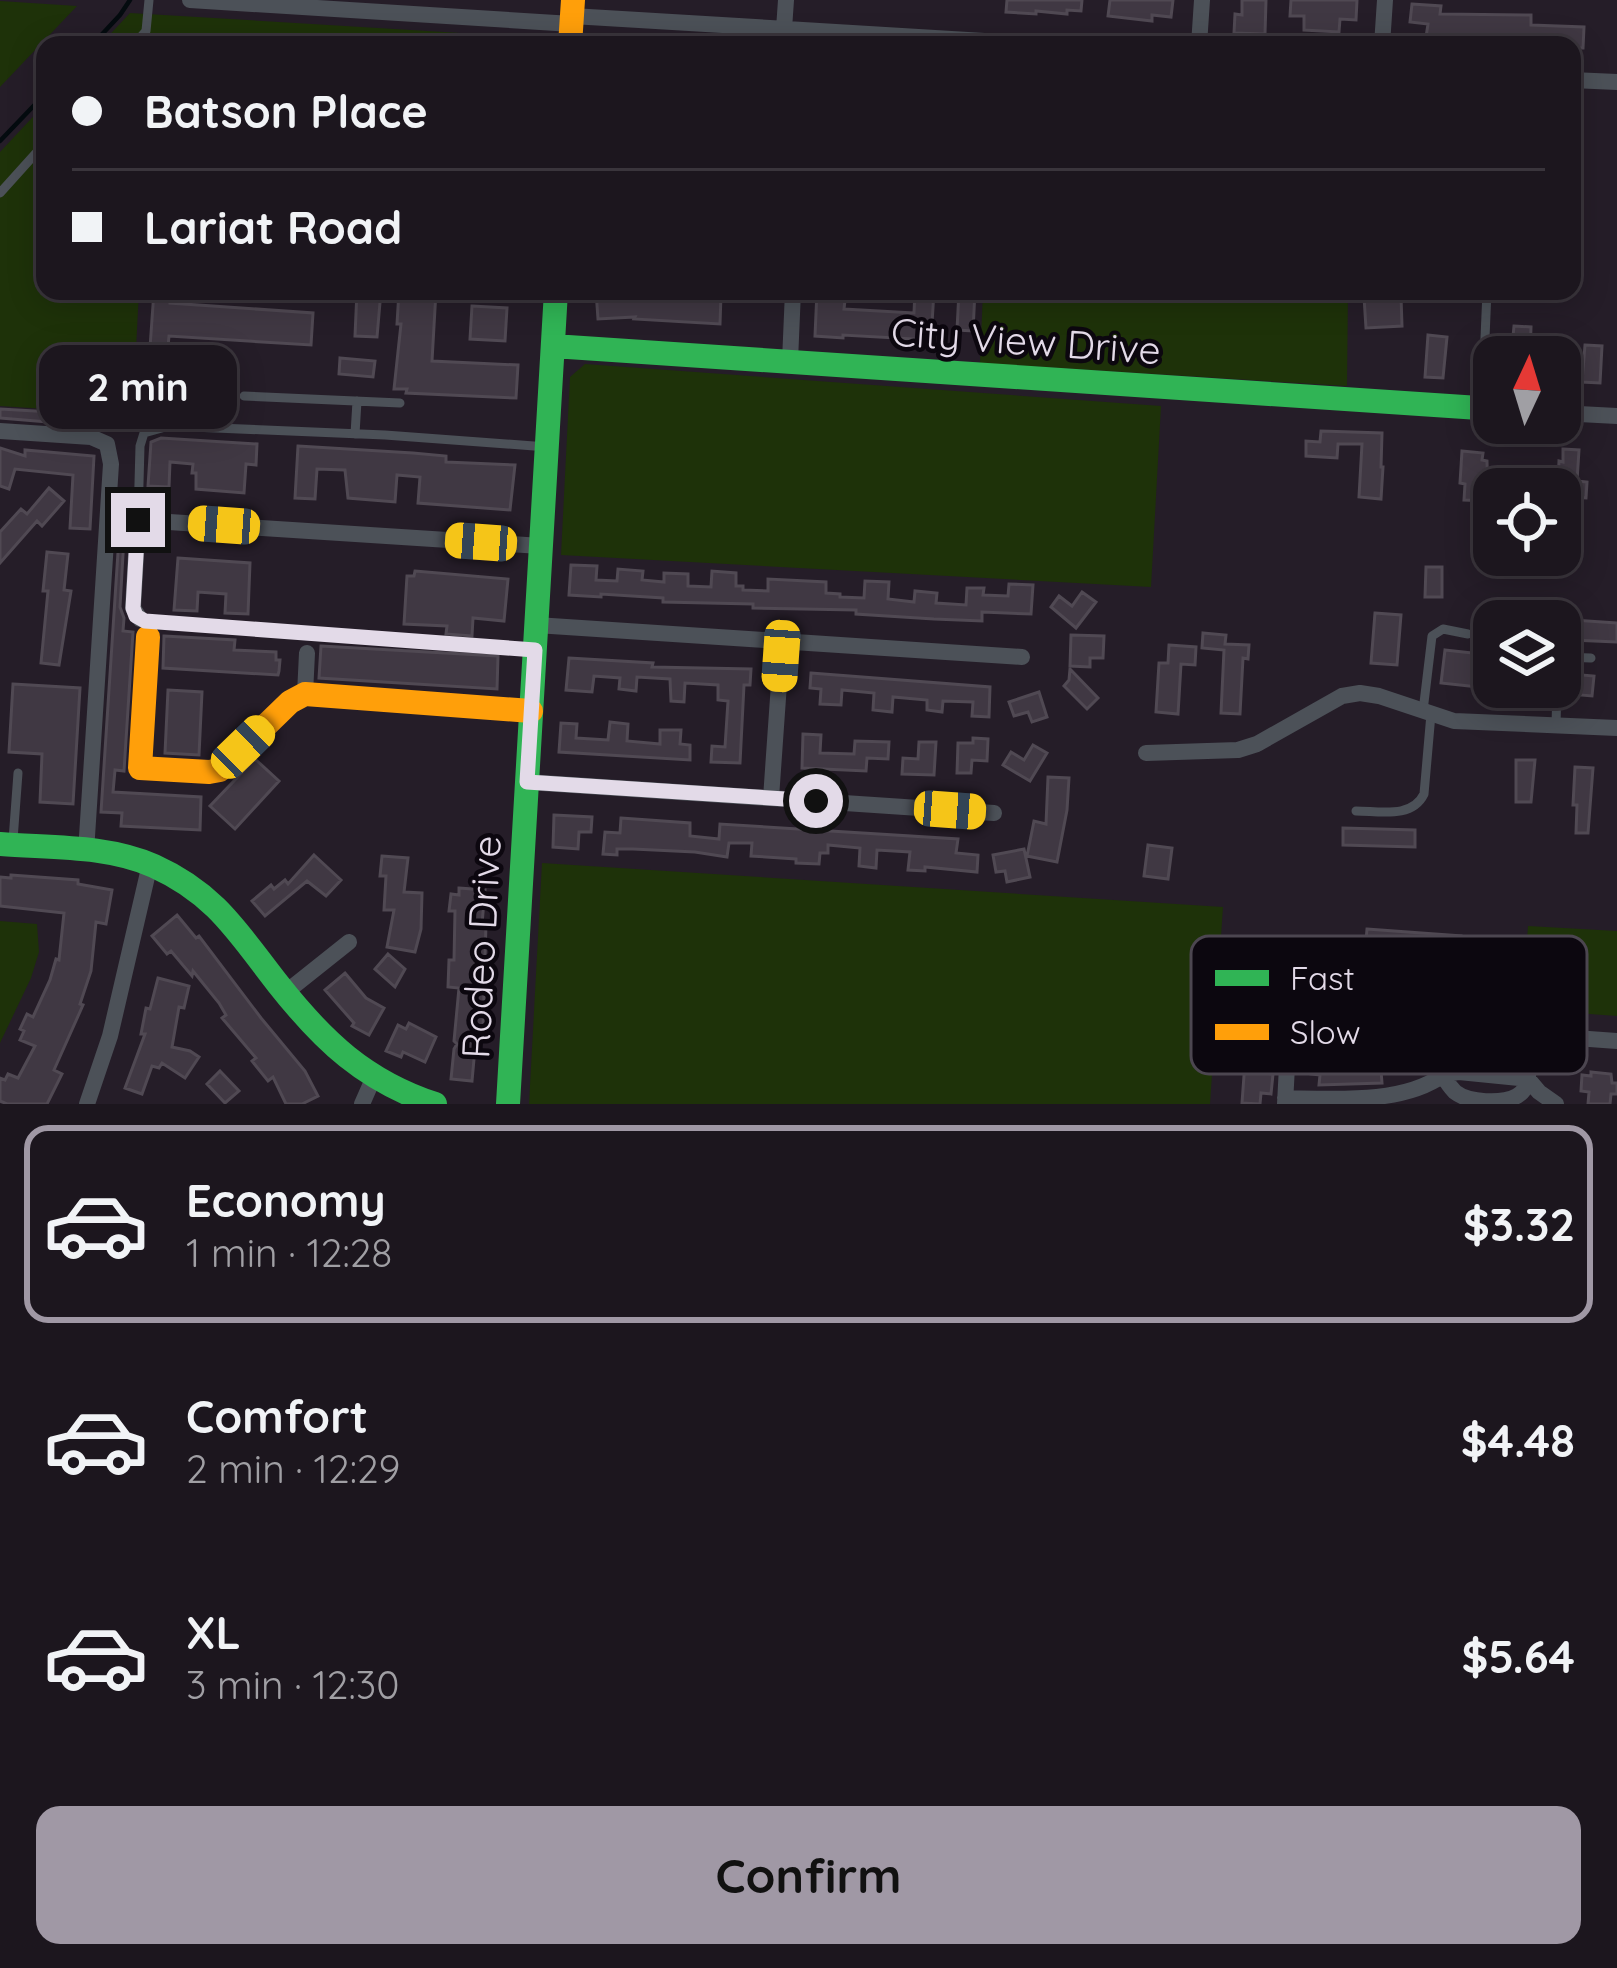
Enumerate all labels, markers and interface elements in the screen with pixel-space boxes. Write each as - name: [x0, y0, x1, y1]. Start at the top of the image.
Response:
- text: Batson Place: [144, 83, 428, 139]
- text: Lariat Road: [144, 199, 402, 255]
- street label: City View Drive: [890, 307, 1162, 374]
- north arrow: [1473, 336, 1581, 444]
- map controls: [1473, 336, 1581, 708]
- callout: 2 min: [39, 346, 237, 430]
- text: 2 min: [87, 362, 189, 411]
- button: locate: [1473, 468, 1581, 576]
- route end: [111, 493, 165, 547]
- car: [187, 505, 261, 545]
- car: [444, 522, 518, 562]
- button: layers: [1473, 600, 1581, 708]
- car: [761, 619, 801, 693]
- car: [205, 709, 281, 785]
- route start: [789, 774, 843, 828]
- car: [913, 790, 987, 830]
- street label: Rodeo Drive: [450, 834, 511, 1060]
- legend: [1191, 936, 1587, 1074]
- text: Fast: [1290, 957, 1355, 998]
- text: Slow: [1290, 1011, 1361, 1052]
- icon: car: [42, 1170, 150, 1278]
- text: Economy: [186, 1172, 386, 1228]
- text: $3.32: [1463, 1196, 1575, 1252]
- text: 1 min · 12:28: [186, 1228, 392, 1277]
- icon: car: [42, 1386, 150, 1494]
- text: Comfort: [186, 1388, 368, 1444]
- text: $4.48: [1461, 1412, 1575, 1468]
- text: 2 min · 12:29: [186, 1444, 400, 1493]
- icon: car: [42, 1602, 150, 1710]
- text: XL: [186, 1604, 241, 1660]
- text: $5.64: [1461, 1628, 1575, 1684]
- text: 3 min · 12:30: [186, 1660, 399, 1709]
- button: Confirm: [36, 1806, 1581, 1944]

